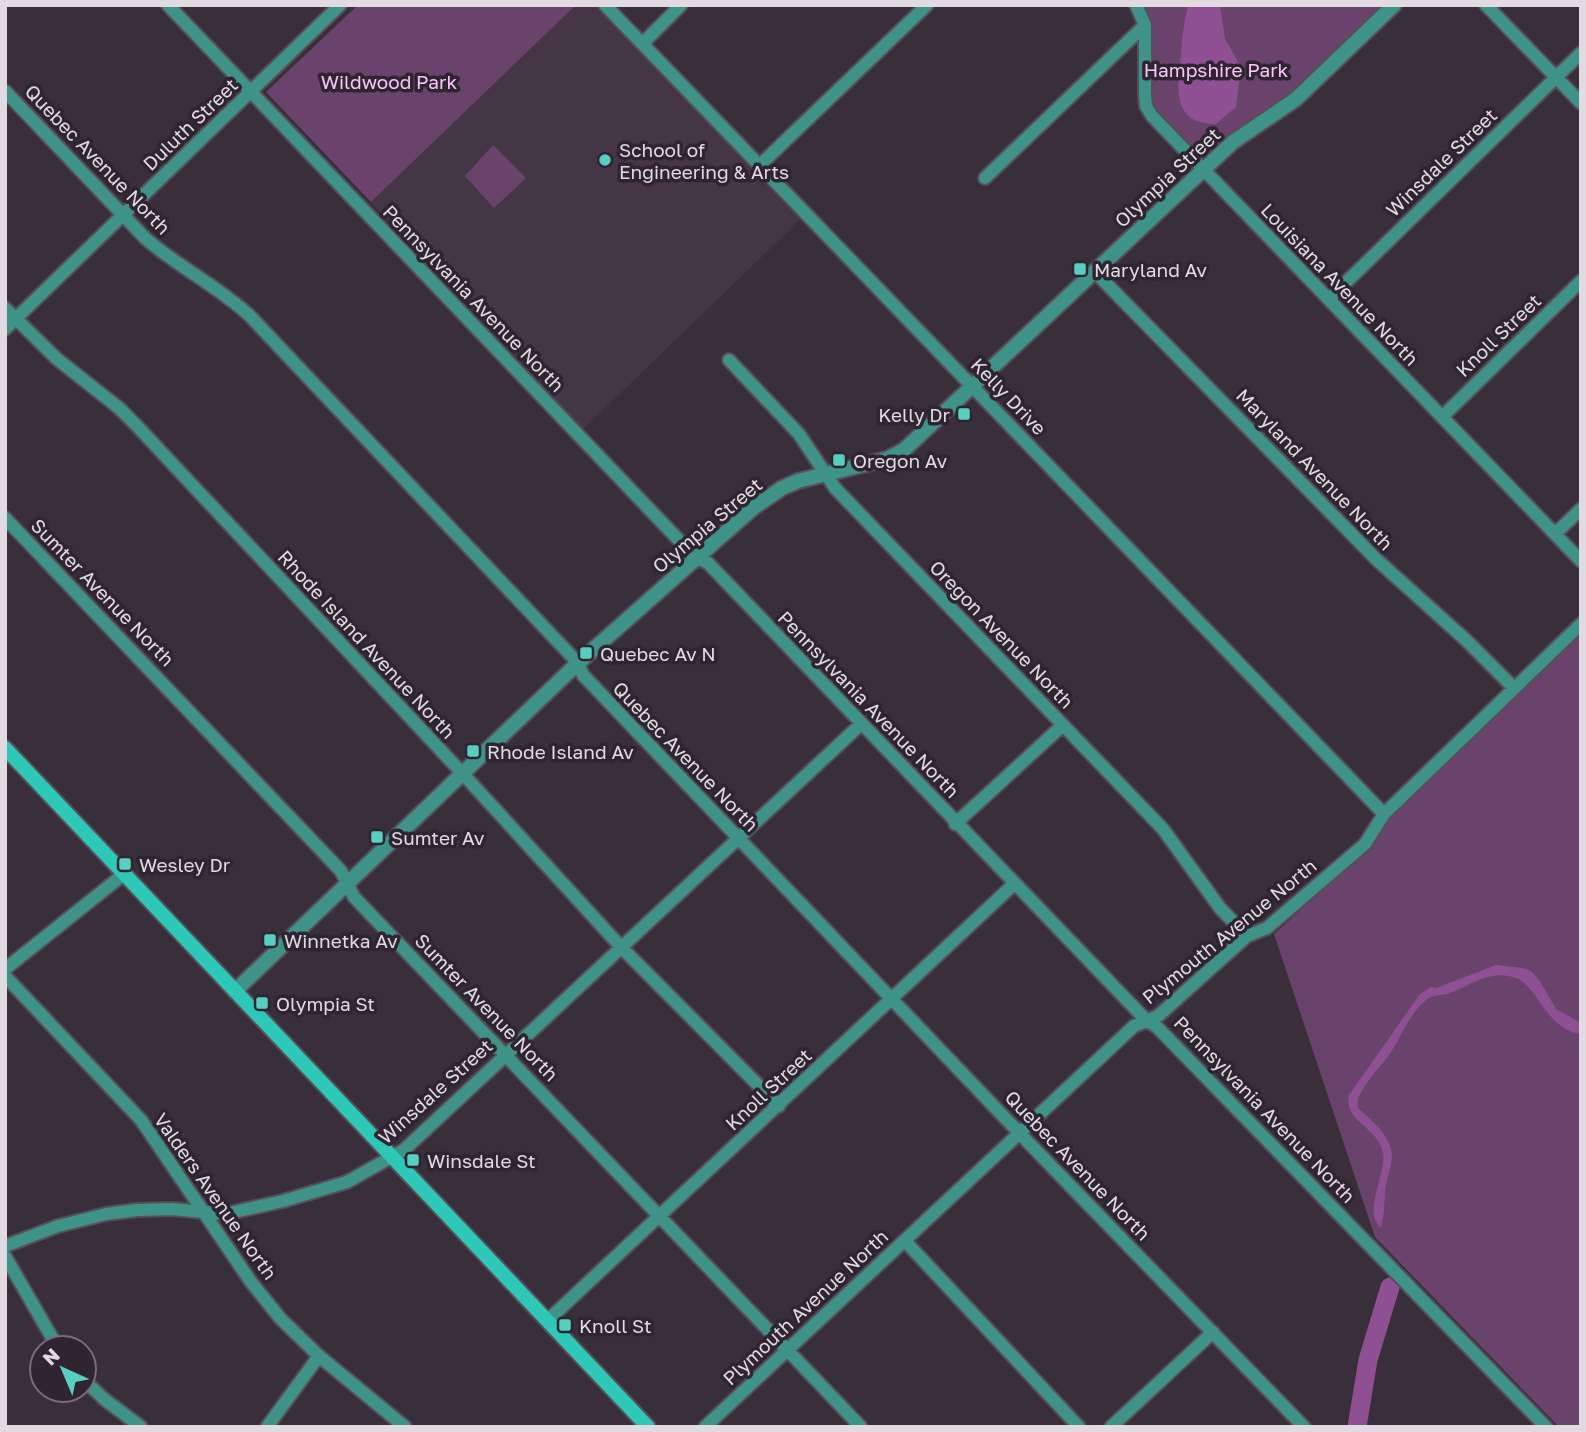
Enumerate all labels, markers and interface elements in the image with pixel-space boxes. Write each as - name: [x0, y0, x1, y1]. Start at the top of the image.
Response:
- park label: Hampshire Park: [1144, 58, 1289, 81]
- park label: Wildwood Park: [321, 70, 458, 93]
- street label: Duluth Street: [138, 73, 242, 175]
- street label: Quebec Avenue North: [21, 79, 175, 239]
- street label: Winsdale Street: [1381, 103, 1501, 221]
- street label: Olympia Street: [1110, 122, 1224, 232]
- place label: School of Engineering & Arts: [619, 138, 789, 183]
- marker: School of Engineering & Arts: [597, 152, 613, 168]
- street label: Louisiana Avenue North: [1257, 198, 1423, 370]
- street label: Pennsylvania Avenue North: [379, 200, 569, 396]
- place label: Maryland Av: [1094, 258, 1207, 281]
- marker: Maryland Av: [1072, 261, 1088, 277]
- street label: Knoll Street: [1451, 289, 1545, 381]
- street label: Kelly Drive: [967, 353, 1051, 439]
- street label: Maryland Avenue North: [1232, 384, 1398, 554]
- place label: Kelly Dr: [878, 403, 951, 426]
- marker: Kelly Dr: [956, 406, 972, 422]
- place label: Oregon Av: [853, 449, 947, 472]
- marker: Oregon Av: [831, 452, 847, 468]
- street label: Olympia Street: [648, 473, 766, 577]
- street label: Sumter Avenue North: [27, 514, 179, 670]
- street label: Rhode Island Avenue North: [274, 545, 460, 743]
- street label: Oregon Avenue North: [925, 555, 1079, 713]
- street label: Pennsylvania Avenue North: [774, 606, 964, 802]
- place label: Quebec Av N: [600, 642, 716, 665]
- marker: Quebec Av N: [578, 645, 594, 661]
- street label: Quebec Avenue North: [609, 676, 763, 836]
- place label: Rhode Island Av: [487, 740, 634, 763]
- marker: Rhode Island Av: [465, 743, 481, 759]
- place label: Sumter Av: [391, 826, 485, 849]
- marker: Sumter Av: [369, 829, 385, 845]
- place label: Wesley Dr: [139, 853, 231, 876]
- street label: Plymouth Avenue North: [1137, 854, 1321, 1008]
- marker: Wesley Dr: [117, 856, 133, 872]
- place label: Winnetka Av: [284, 929, 398, 952]
- street label: Sumter Avenue North: [411, 929, 563, 1085]
- marker: Winnetka Av: [262, 932, 278, 948]
- place label: Olympia St: [276, 992, 375, 1015]
- marker: Olympia St: [254, 995, 270, 1011]
- street label: Pennsylvania Avenue North: [1170, 1011, 1360, 1207]
- street label: Winsdale Street: [373, 1034, 497, 1148]
- street label: Knoll Street: [720, 1043, 816, 1135]
- street label: Quebec Avenue North: [1001, 1085, 1155, 1245]
- street label: Valders Avenue North: [150, 1108, 282, 1284]
- place label: Winsdale St: [427, 1149, 536, 1172]
- marker: Winsdale St: [405, 1152, 421, 1168]
- street label: Plymouth Avenue North: [718, 1225, 892, 1389]
- place label: Knoll St: [579, 1314, 652, 1337]
- marker: Knoll St: [557, 1317, 573, 1333]
- north arrow: [28, 1334, 98, 1404]
- text: N: [38, 1343, 64, 1370]

